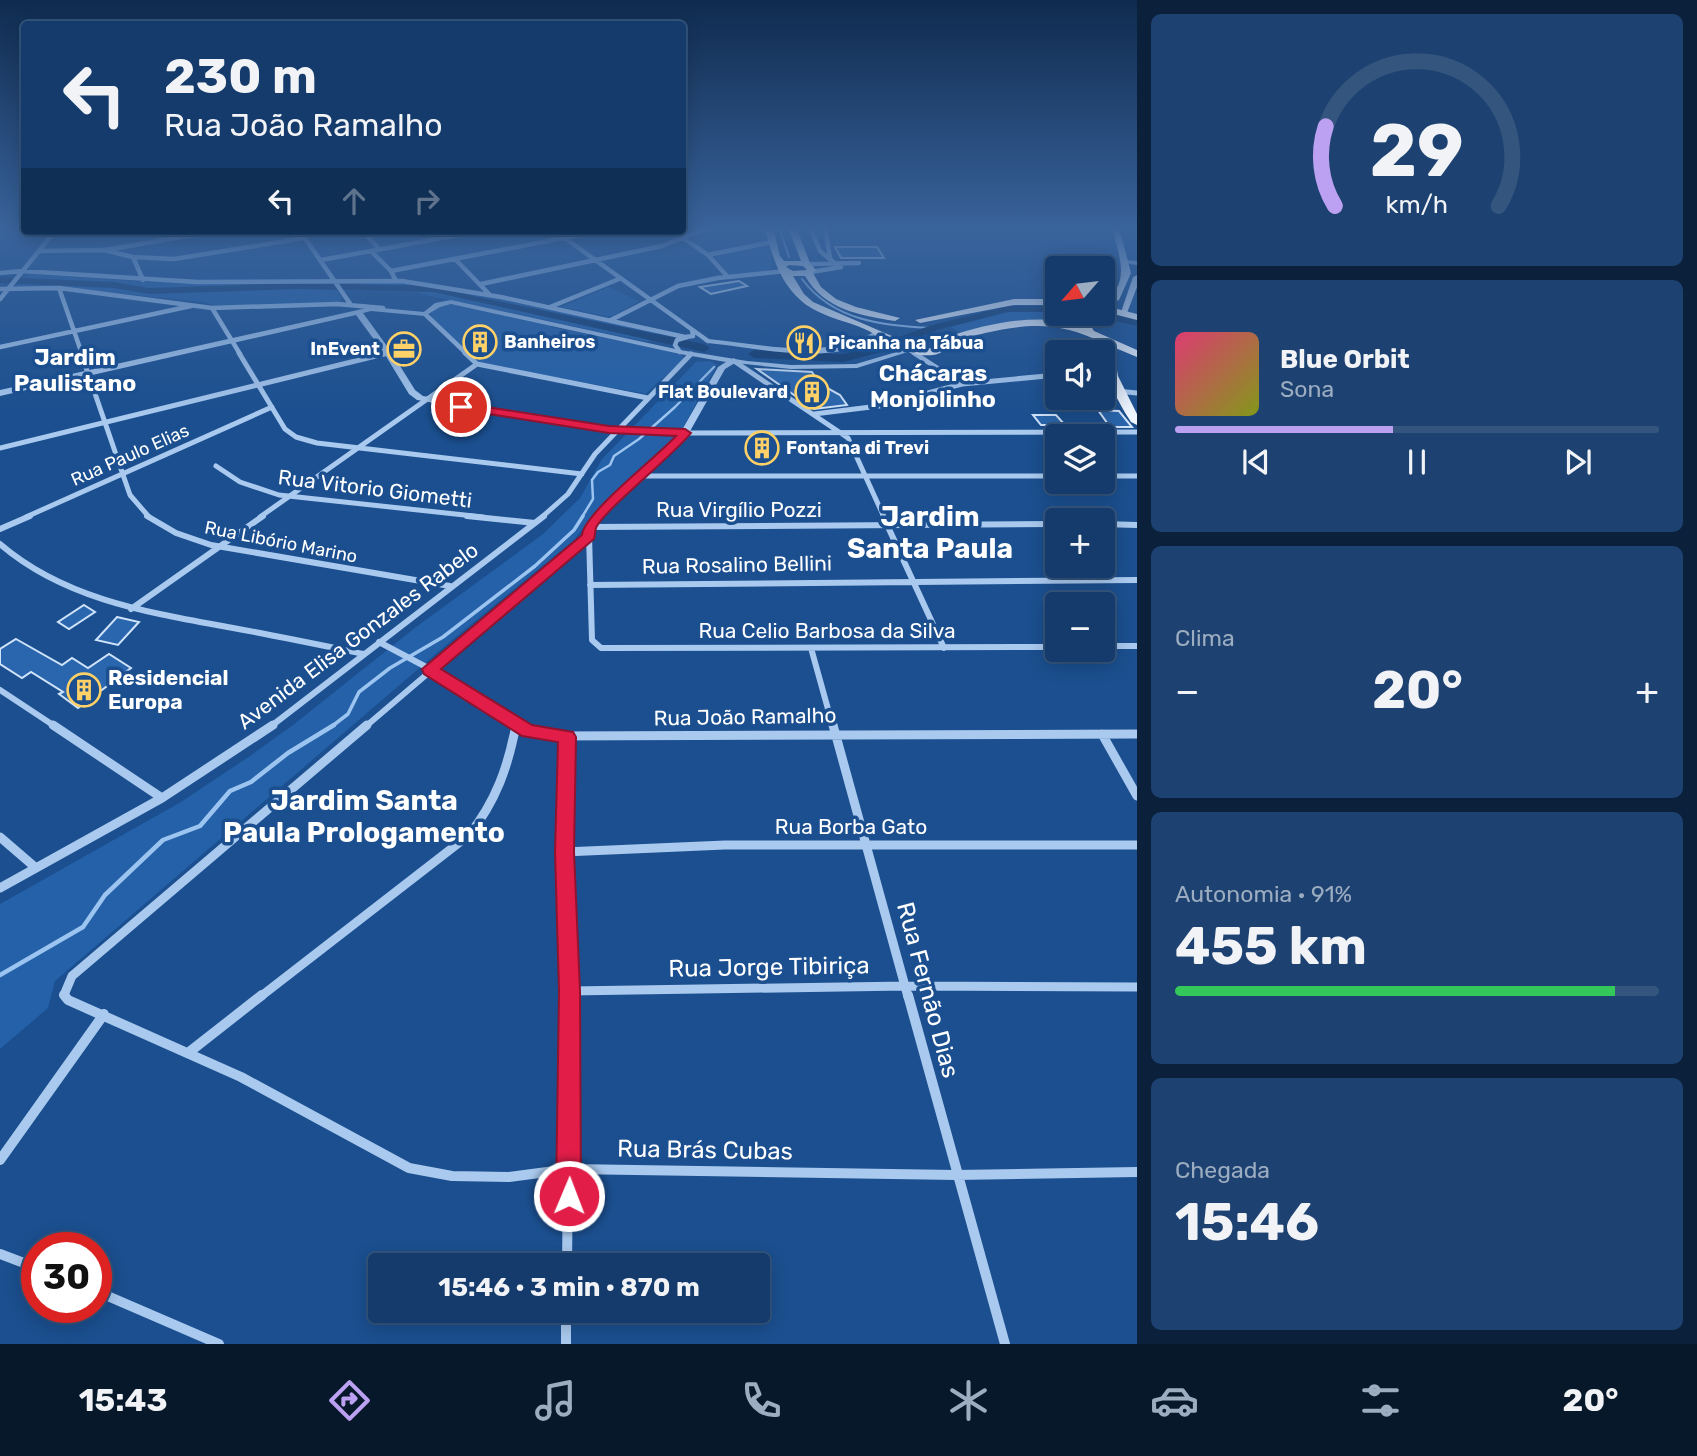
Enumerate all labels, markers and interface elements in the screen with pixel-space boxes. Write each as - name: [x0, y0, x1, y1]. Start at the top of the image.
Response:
- text: 230 m: [164, 47, 317, 105]
- icon: left: [49, 49, 140, 140]
- text: Rua João Ramalho: [164, 106, 443, 144]
- text: 29: [1370, 108, 1464, 194]
- icon: left: [262, 182, 300, 220]
- icon: ahead: [335, 182, 373, 220]
- icon: right: [408, 182, 446, 220]
- text: km/h: [1386, 190, 1448, 219]
- north arrow: [1045, 256, 1115, 326]
- map controls: [1045, 256, 1115, 662]
- building icon: Banheiros: [461, 323, 499, 361]
- restaurant icon: Picanha na Tábua: [785, 324, 823, 362]
- office icon: InEvent: [385, 330, 423, 368]
- place label: Banheiros: [504, 331, 595, 353]
- place label: Picanha na Tábua: [828, 332, 984, 354]
- place label: InEvent: [310, 338, 380, 360]
- button: sound: [1045, 340, 1115, 410]
- district label: Jardim Paulistano: [14, 343, 136, 397]
- text: Blue Orbit: [1280, 344, 1410, 375]
- district label: Chácaras Monjolinho: [870, 359, 996, 413]
- building icon: Flat Boulevard: [793, 373, 831, 411]
- text: Sona: [1280, 375, 1334, 403]
- pin: [431, 377, 491, 437]
- place label: Flat Boulevard: [658, 381, 788, 403]
- icon: arrive: [442, 388, 480, 426]
- street label: Rua Paulo Elias: [68, 419, 192, 491]
- button: layers: [1045, 424, 1115, 494]
- building icon: Fontana di Trevi: [743, 429, 781, 467]
- place label: Fontana di Trevi: [786, 437, 929, 459]
- icon: previous: [1237, 443, 1275, 481]
- icon: pause: [1398, 443, 1436, 481]
- icon: next: [1559, 443, 1597, 481]
- street label: Rua Vitorio Giometti: [277, 464, 473, 513]
- street label: Rua Virgílio Pozzi: [656, 497, 822, 522]
- district label: Jardim Santa Paula: [847, 500, 1013, 565]
- button: +: [1045, 508, 1115, 578]
- street label: Rua Libório Marino: [203, 516, 359, 568]
- street label: Avenida Elisa Gonzales Rabelo: [233, 537, 483, 734]
- street label: Rua Rosalino Bellini: [642, 550, 832, 579]
- button: −: [1045, 592, 1115, 662]
- street label: Rua Celio Barbosa da Silva: [698, 618, 956, 643]
- text: Clima: [1175, 624, 1235, 652]
- text: 20°: [1372, 659, 1463, 721]
- place label: Residencial Europa: [108, 665, 229, 714]
- text: −: [1175, 668, 1200, 714]
- text: +: [1635, 668, 1659, 714]
- building icon: Residencial Europa: [65, 671, 103, 709]
- street label: Rua João Ramalho: [653, 702, 837, 731]
- district label: Jardim Santa Paula Prologamento: [223, 784, 505, 849]
- street label: Rua Borba Gato: [775, 814, 927, 839]
- text: Autonomia · 91%: [1175, 880, 1352, 908]
- street label: Rua Fernão Dias: [891, 899, 965, 1081]
- text: 455 km: [1175, 915, 1367, 977]
- street label: Rua Jorge Tibiriça: [668, 951, 870, 983]
- street label: Rua Brás Cubas: [617, 1134, 793, 1166]
- text: Chegada: [1175, 1156, 1270, 1184]
- position arrow: [532, 1159, 606, 1233]
- text: 15:46: [1175, 1191, 1319, 1253]
- speed limit sign: 30: [21, 1232, 112, 1323]
- text: 15:46 · 3 min · 870 m: [438, 1272, 700, 1303]
- icon: directions: [325, 1376, 374, 1425]
- icon: music: [531, 1376, 580, 1425]
- icon: phone: [737, 1376, 786, 1425]
- icon: climate: [944, 1376, 993, 1425]
- icon: car: [1150, 1376, 1199, 1425]
- icon: filters: [1356, 1376, 1405, 1425]
- text: 15:43: [79, 1381, 168, 1419]
- text: 20°: [1563, 1381, 1618, 1419]

